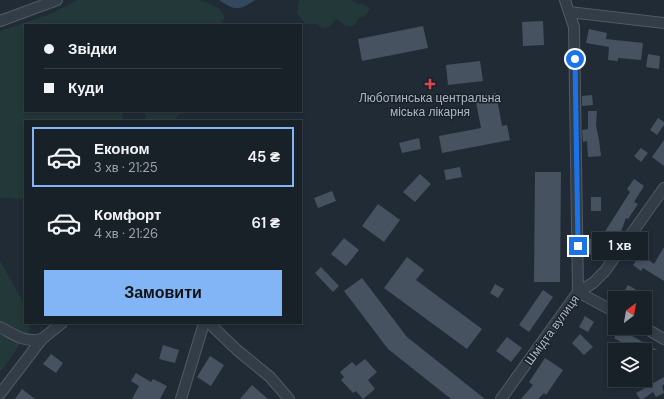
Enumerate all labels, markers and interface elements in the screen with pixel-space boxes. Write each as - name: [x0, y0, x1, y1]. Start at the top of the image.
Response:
- text: Звідки: [68, 39, 117, 59]
- route start: [566, 50, 584, 68]
- text: Куди: [68, 78, 104, 98]
- marker: Люботинська центральна міська лікарня: [424, 78, 436, 90]
- place label: Люботинська центральна міська лікарня: [359, 90, 501, 120]
- icon: car: [46, 139, 82, 175]
- text: Економ: [94, 139, 150, 159]
- text: 45 ₴: [247, 147, 280, 167]
- text: 3 хв · 21:25: [94, 159, 158, 176]
- icon: car: [46, 205, 82, 241]
- text: Комфорт: [94, 205, 161, 225]
- text: 61 ₴: [252, 213, 280, 233]
- text: 4 хв · 21:26: [94, 225, 158, 242]
- callout: 1 хв: [592, 232, 648, 260]
- route end: [569, 237, 587, 255]
- text: 1 хв: [609, 237, 631, 254]
- button: Замовити: [44, 270, 282, 316]
- north arrow: [608, 291, 652, 335]
- map controls: [608, 291, 652, 387]
- street label: Шмідта вулиця: [521, 292, 583, 368]
- button: layers: [608, 343, 652, 387]

